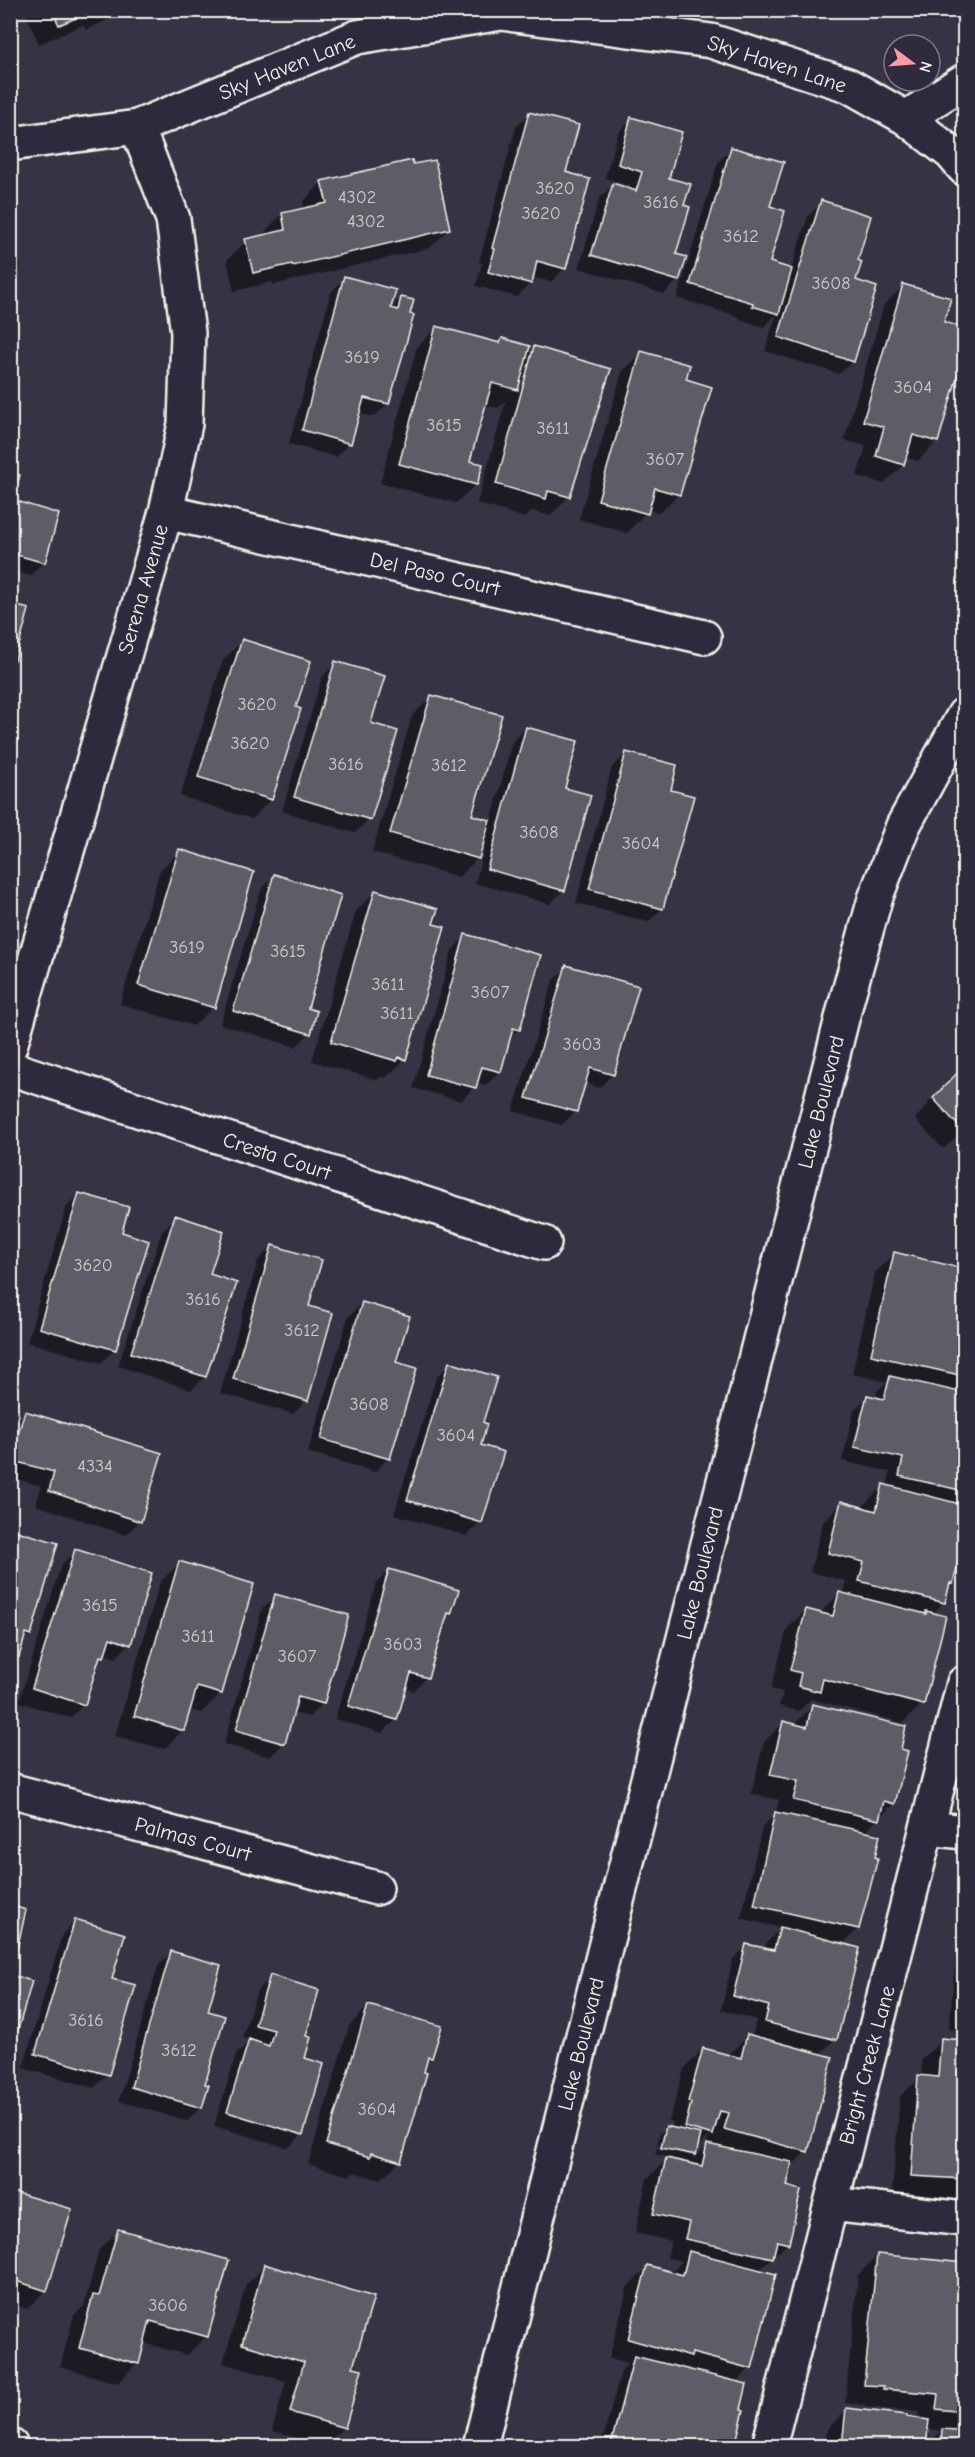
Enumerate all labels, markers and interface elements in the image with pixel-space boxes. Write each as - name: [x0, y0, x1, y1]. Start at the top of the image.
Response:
- street label: Sky Haven Lane: [215, 29, 359, 105]
- street label: Sky Haven Lane: [704, 30, 850, 98]
- north arrow: [882, 33, 942, 93]
- text: N: [915, 59, 936, 74]
- house number: 3620: [535, 178, 575, 199]
- house number: 4302: [338, 187, 376, 208]
- house number: 3616: [643, 192, 679, 213]
- house number: 3620: [521, 203, 561, 224]
- house number: 4302: [347, 211, 385, 232]
- house number: 3612: [723, 226, 759, 247]
- house number: 3608: [811, 273, 851, 294]
- house number: 3619: [344, 347, 380, 368]
- house number: 3604: [894, 377, 932, 398]
- house number: 3615: [426, 415, 462, 436]
- house number: 3611: [536, 418, 570, 439]
- house number: 3607: [646, 449, 685, 470]
- street label: Serena Avenue: [113, 521, 173, 657]
- street label: Del Paso Court: [368, 547, 503, 601]
- house number: 3620: [237, 694, 277, 715]
- house number: 3620: [230, 733, 270, 754]
- house number: 3616: [328, 754, 364, 775]
- house number: 3612: [431, 755, 467, 776]
- house number: 3608: [519, 822, 559, 843]
- house number: 3604: [622, 833, 660, 854]
- house number: 3619: [169, 937, 205, 958]
- house number: 3615: [270, 941, 306, 962]
- house number: 3611: [371, 974, 405, 995]
- house number: 3607: [471, 982, 510, 1003]
- house number: 3611: [380, 1003, 414, 1024]
- street label: Lake Boulevard: [793, 1033, 849, 1171]
- house number: 3603: [563, 1034, 601, 1055]
- street label: Cresta Court: [220, 1127, 335, 1185]
- house number: 3620: [73, 1255, 113, 1276]
- house number: 3616: [185, 1289, 221, 1310]
- house number: 3612: [284, 1320, 320, 1341]
- house number: 3608: [349, 1394, 389, 1415]
- house number: 3604: [437, 1425, 475, 1446]
- house number: 4334: [77, 1456, 113, 1477]
- street label: Lake Boulevard: [672, 1504, 728, 1642]
- house number: 3615: [82, 1595, 118, 1616]
- house number: 3611: [181, 1626, 215, 1647]
- house number: 3603: [384, 1634, 422, 1655]
- house number: 3607: [278, 1646, 317, 1667]
- street label: Palmas Court: [132, 1812, 255, 1866]
- street label: Lake Boulevard: [553, 1975, 609, 2113]
- street label: Bright Creek Lane: [834, 1983, 900, 2147]
- house number: 3616: [68, 2010, 104, 2031]
- house number: 3612: [161, 2040, 197, 2061]
- house number: 3604: [358, 2099, 396, 2120]
- house number: 3606: [148, 2295, 188, 2316]

